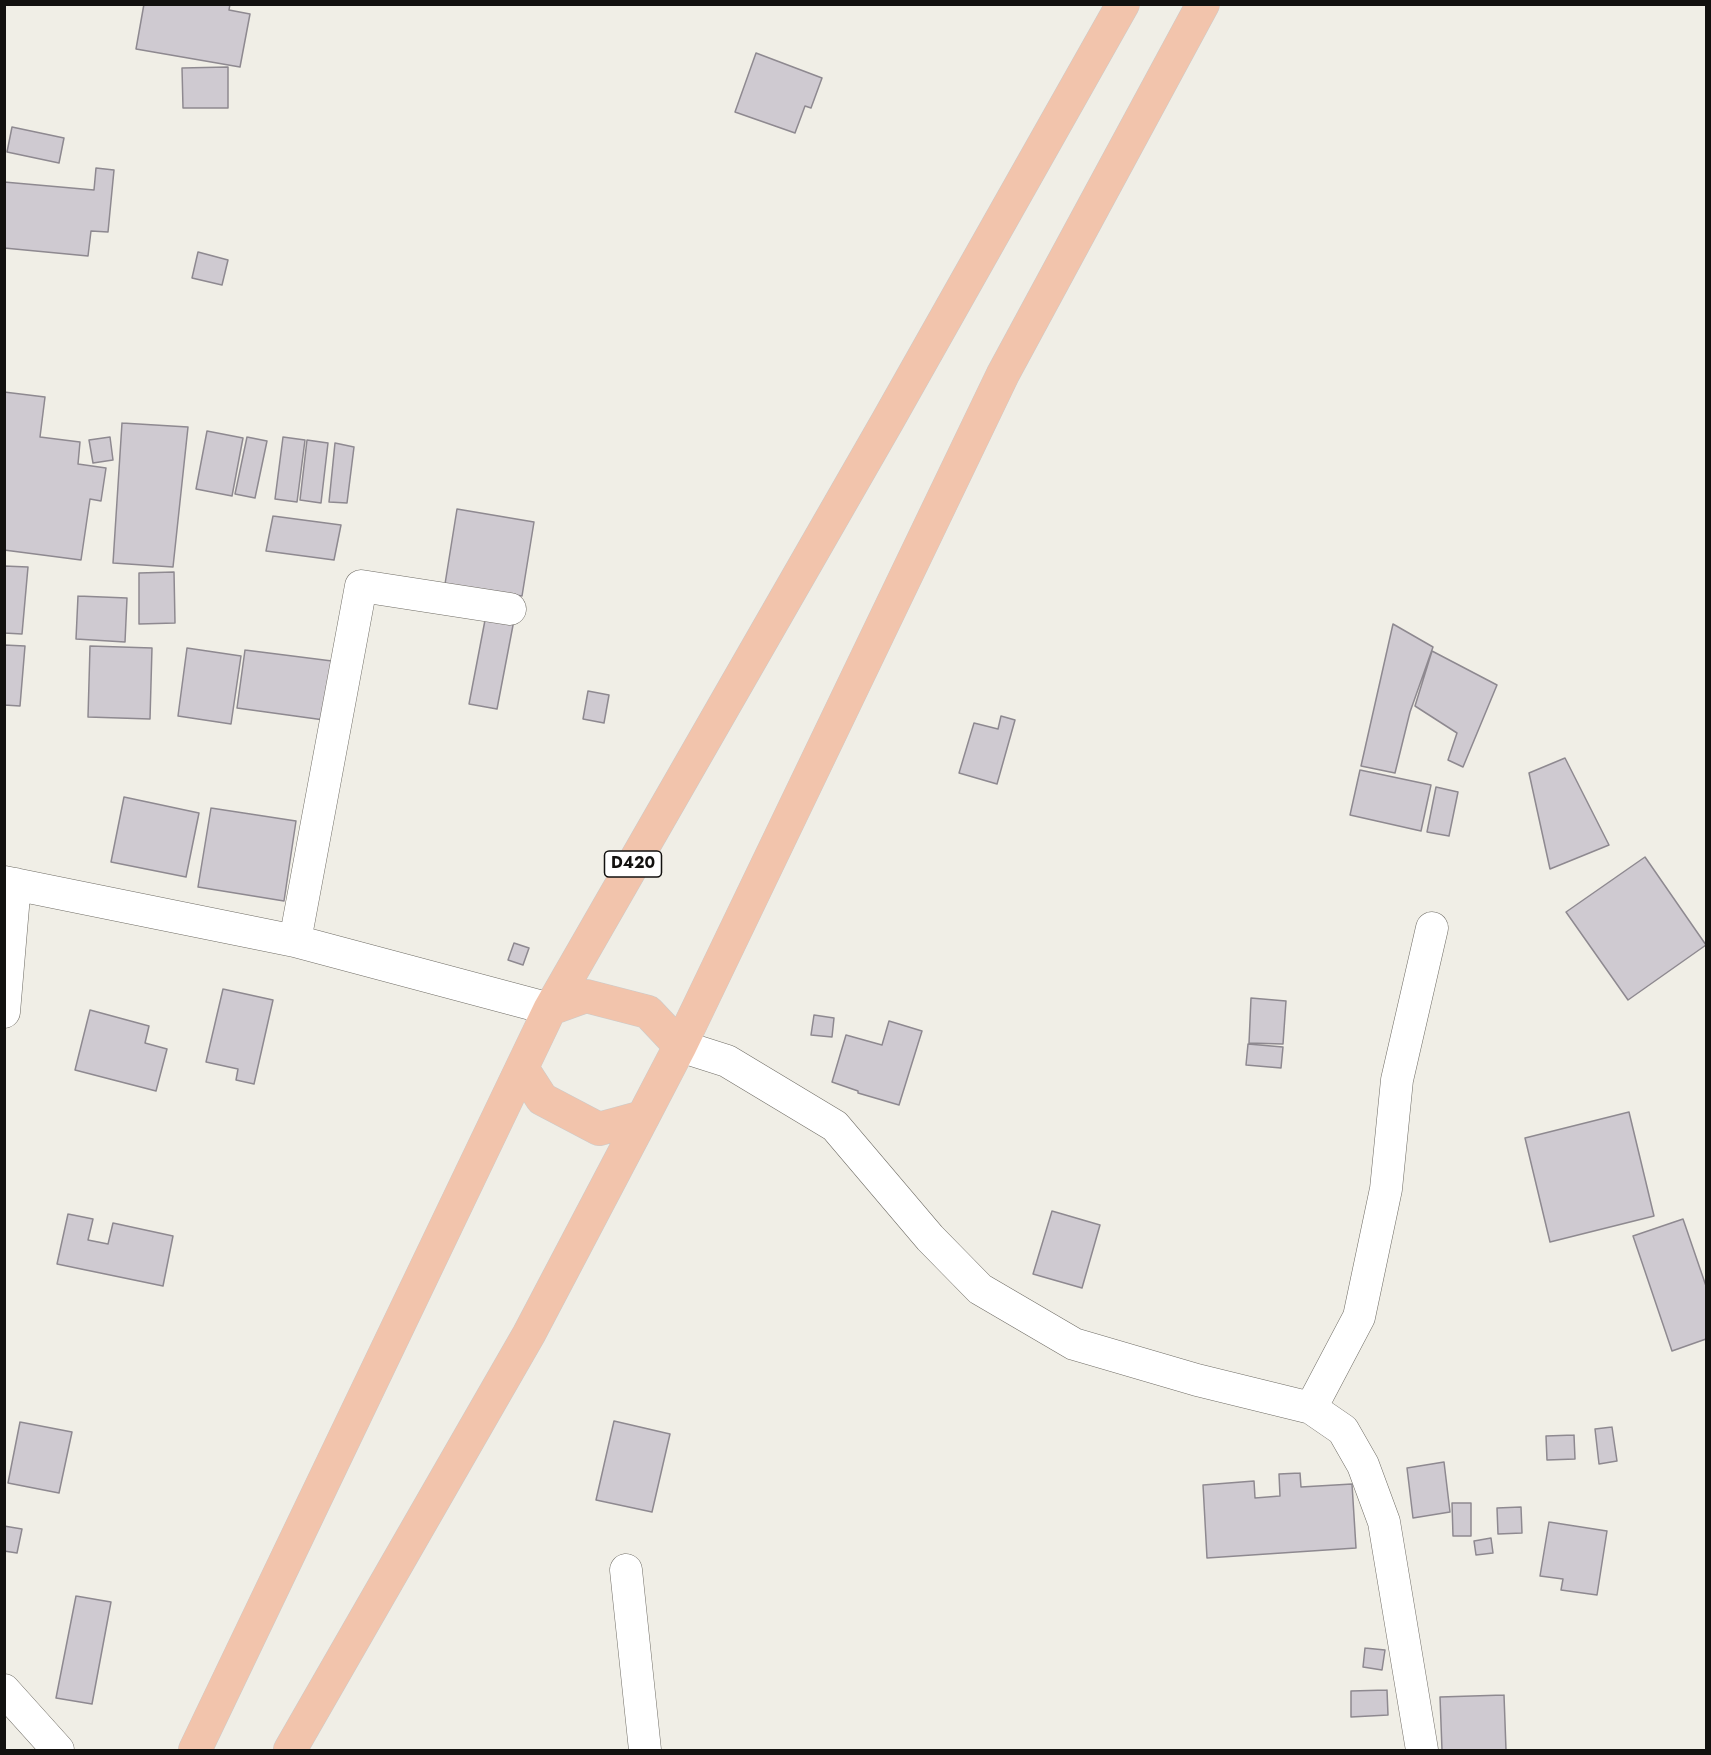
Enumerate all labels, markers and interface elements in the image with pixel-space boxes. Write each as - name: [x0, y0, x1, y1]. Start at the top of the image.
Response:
- road number: D420: [604, 851, 662, 877]

